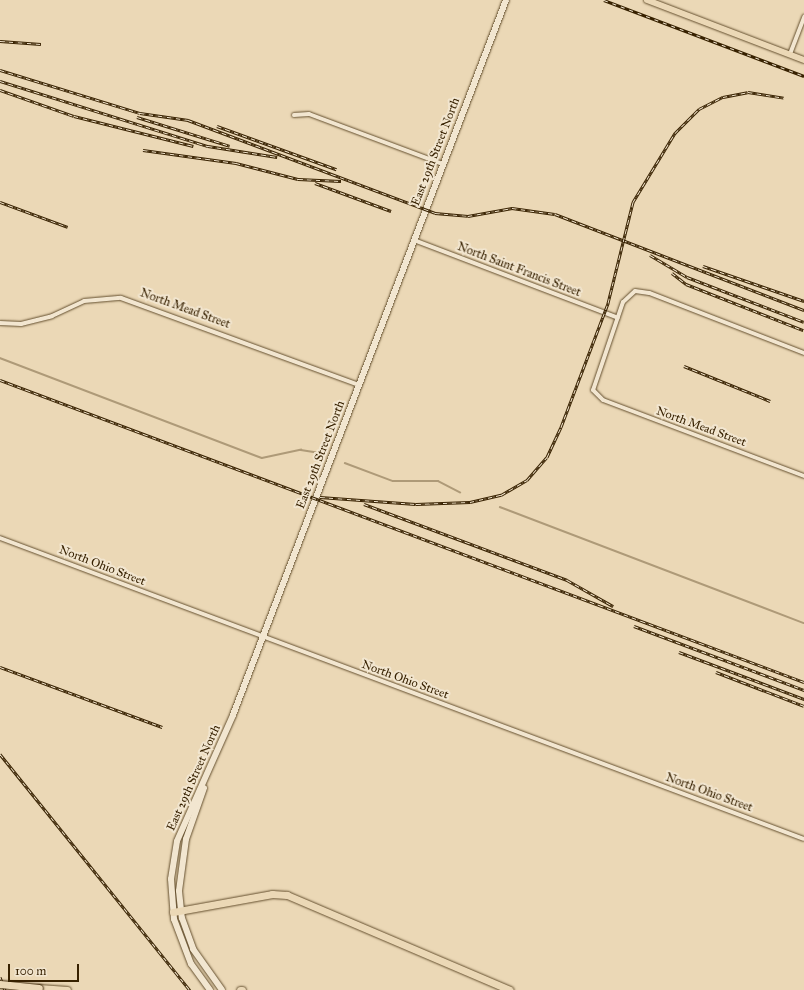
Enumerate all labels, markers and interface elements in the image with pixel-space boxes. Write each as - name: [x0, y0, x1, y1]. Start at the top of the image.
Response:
- street label: East 29th Street North: [409, 96, 463, 208]
- street label: North Saint Francis Street: [455, 240, 583, 300]
- street label: North Mead Street: [138, 286, 232, 332]
- street label: East 29th Street North: [294, 399, 348, 511]
- street label: North Mead Street: [654, 404, 748, 450]
- street label: North Ohio Street: [57, 543, 147, 589]
- street label: North Ohio Street: [359, 658, 451, 702]
- street label: East 29th Street North: [164, 723, 224, 833]
- street label: North Ohio Street: [663, 771, 755, 815]
- scale bar: [10, 956, 81, 982]
- text: 100 m: [15, 964, 46, 978]

